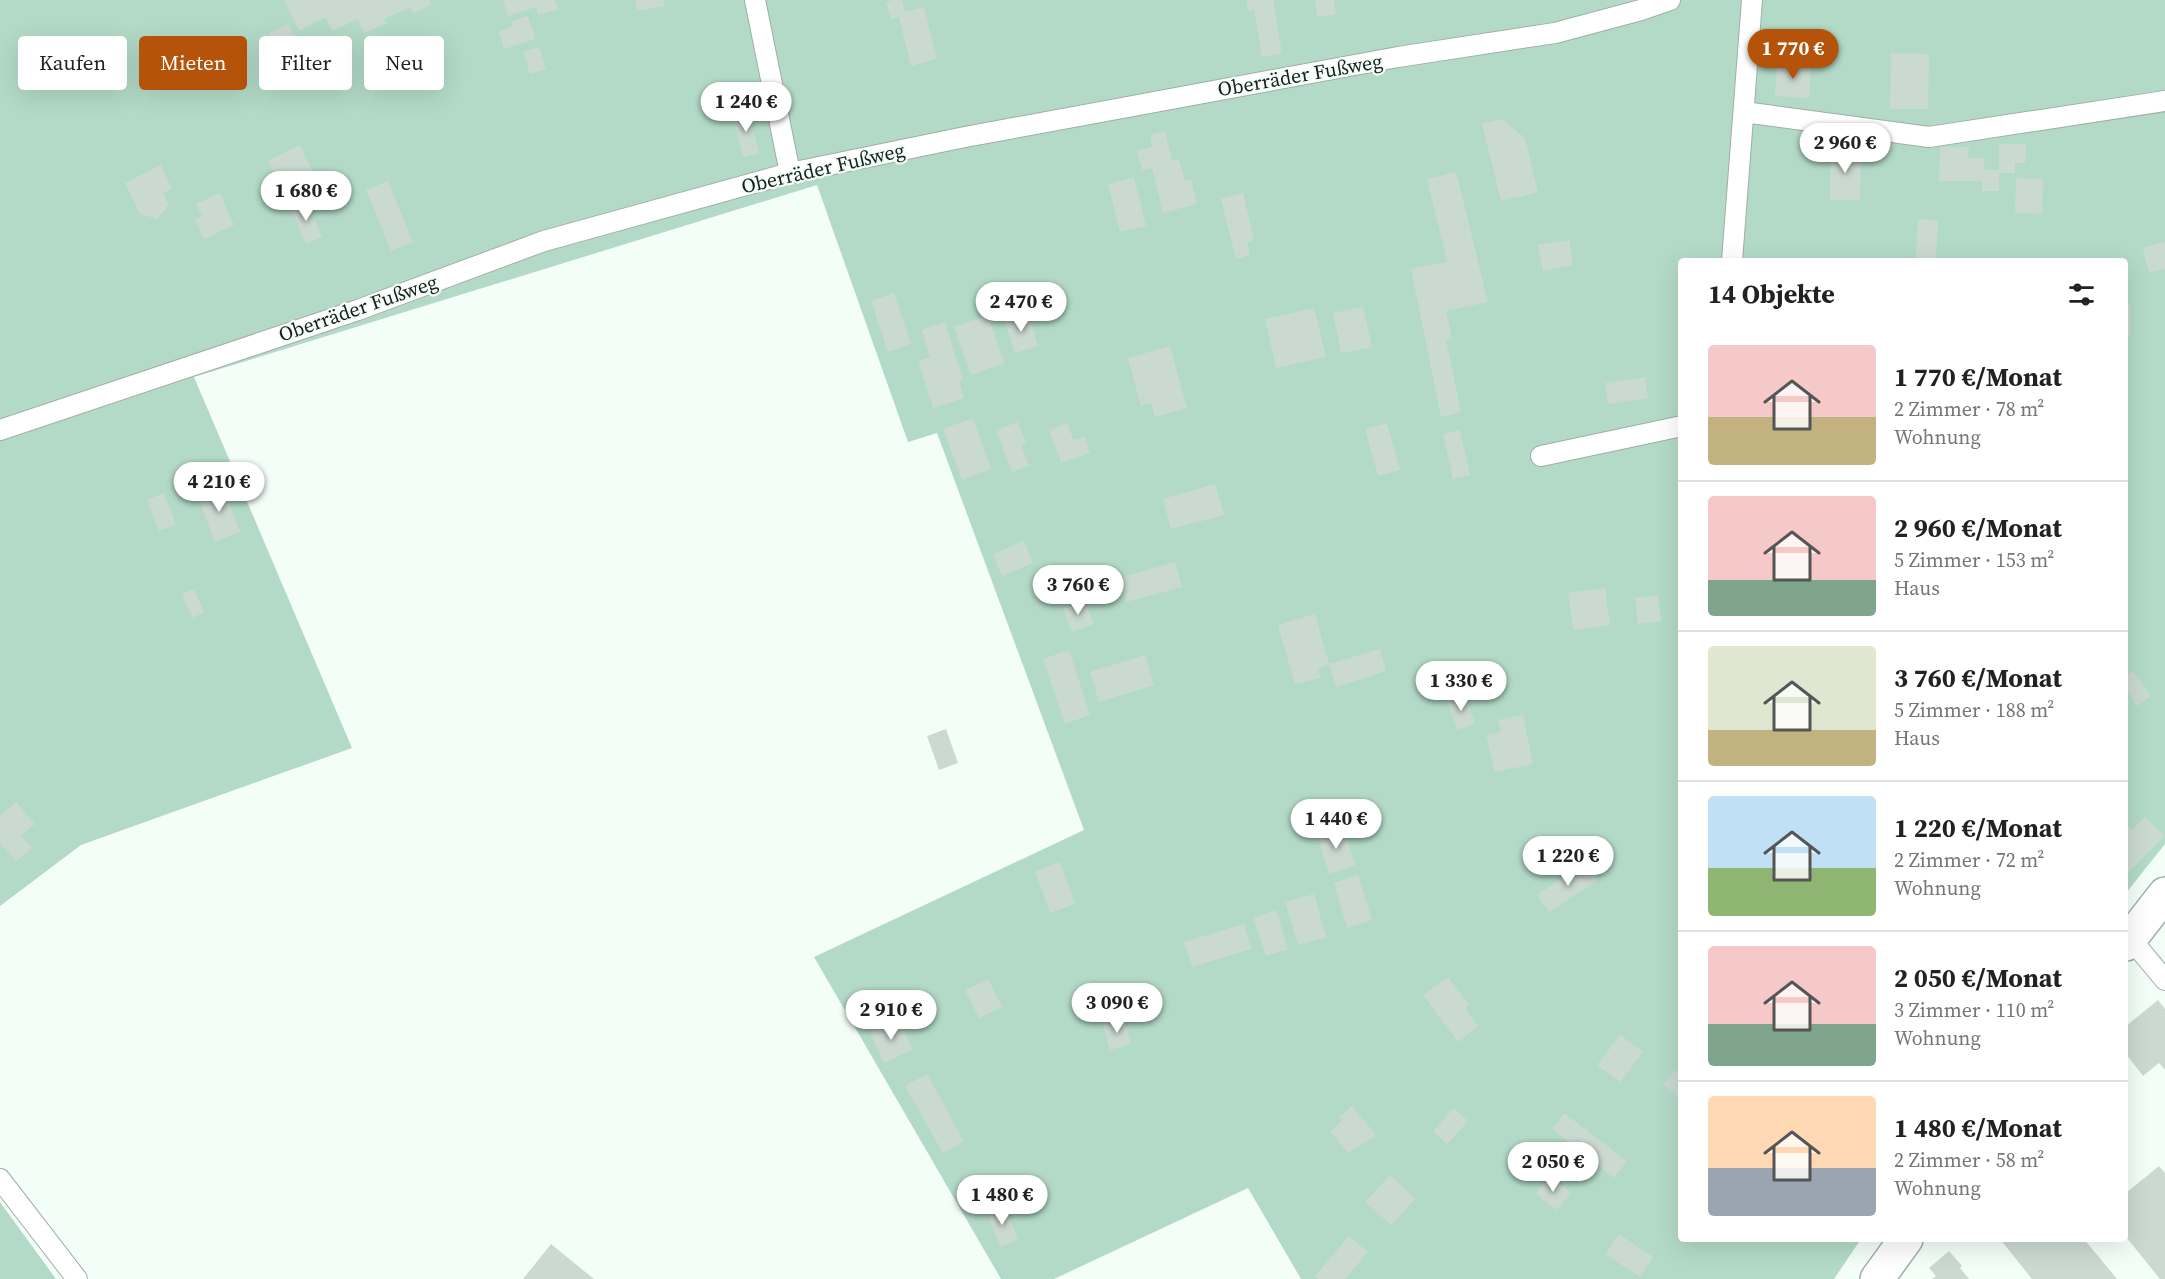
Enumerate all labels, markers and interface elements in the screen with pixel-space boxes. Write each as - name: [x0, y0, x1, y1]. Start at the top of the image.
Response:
- pin: 1 770 €: [1738, 29, 1848, 80]
- text: 1 770 €: [1762, 34, 1824, 62]
- chip: Kaufen: [18, 36, 127, 90]
- chip: Mieten: [139, 36, 247, 90]
- chip: Filter: [259, 36, 352, 90]
- chip: Neu: [364, 36, 444, 90]
- street label: Oberräder Fußweg: [1215, 47, 1385, 103]
- pin: 1 240 €: [691, 82, 801, 133]
- text: 1 240 €: [715, 87, 777, 115]
- pin: 2 960 €: [1790, 123, 1900, 174]
- text: 2 960 €: [1814, 128, 1876, 156]
- street label: Oberräder Fußweg: [739, 136, 907, 200]
- pin: 1 680 €: [251, 171, 361, 222]
- text: 1 680 €: [275, 176, 337, 204]
- street label: Oberräder Fußweg: [275, 268, 441, 348]
- text: 14 Objekte: [1708, 276, 1835, 312]
- icon: filters: [2065, 278, 2098, 311]
- pin: 2 470 €: [966, 282, 1076, 333]
- text: 2 470 €: [990, 287, 1052, 315]
- text: 1 770 €/Monat: [1894, 359, 2062, 395]
- icon: home: [1756, 369, 1828, 441]
- text: 2 Zimmer · 78 m²: [1894, 395, 2044, 423]
- text: Wohnung: [1894, 423, 1981, 451]
- pin: 4 210 €: [164, 462, 274, 513]
- text: 4 210 €: [188, 467, 250, 495]
- text: 2 960 €/Monat: [1894, 510, 2062, 546]
- icon: home: [1756, 520, 1828, 592]
- text: 5 Zimmer · 153 m²: [1894, 546, 2054, 574]
- pin: 3 760 €: [1023, 565, 1133, 616]
- text: 3 760 €: [1047, 570, 1109, 598]
- text: Haus: [1894, 574, 1940, 602]
- text: 3 760 €/Monat: [1894, 660, 2062, 696]
- pin: 1 330 €: [1406, 661, 1516, 712]
- text: 1 330 €: [1430, 666, 1492, 694]
- icon: home: [1756, 670, 1828, 742]
- text: 5 Zimmer · 188 m²: [1894, 696, 2054, 724]
- text: Haus: [1894, 724, 1940, 752]
- pin: 1 440 €: [1281, 799, 1391, 850]
- text: 1 440 €: [1305, 804, 1367, 832]
- text: 1 220 €/Monat: [1894, 810, 2062, 846]
- icon: home: [1756, 820, 1828, 892]
- pin: 1 220 €: [1513, 836, 1623, 887]
- text: 1 220 €: [1537, 841, 1599, 869]
- text: 2 Zimmer · 72 m²: [1894, 846, 2044, 874]
- text: Wohnung: [1894, 874, 1981, 902]
- text: 2 050 €/Monat: [1894, 960, 2062, 996]
- icon: home: [1756, 970, 1828, 1042]
- pin: 3 090 €: [1062, 983, 1172, 1034]
- text: 3 090 €: [1086, 988, 1148, 1016]
- pin: 2 910 €: [836, 990, 946, 1041]
- text: 2 910 €: [860, 995, 922, 1023]
- text: 3 Zimmer · 110 m²: [1894, 996, 2054, 1024]
- text: Wohnung: [1894, 1024, 1981, 1052]
- text: 1 480 €/Monat: [1894, 1110, 2062, 1146]
- icon: home: [1756, 1120, 1828, 1192]
- pin: 2 050 €: [1498, 1142, 1608, 1193]
- text: 2 Zimmer · 58 m²: [1894, 1146, 2044, 1174]
- text: 2 050 €: [1522, 1147, 1584, 1175]
- text: Wohnung: [1894, 1174, 1981, 1202]
- pin: 1 480 €: [947, 1175, 1057, 1226]
- text: 1 480 €: [971, 1180, 1033, 1208]

